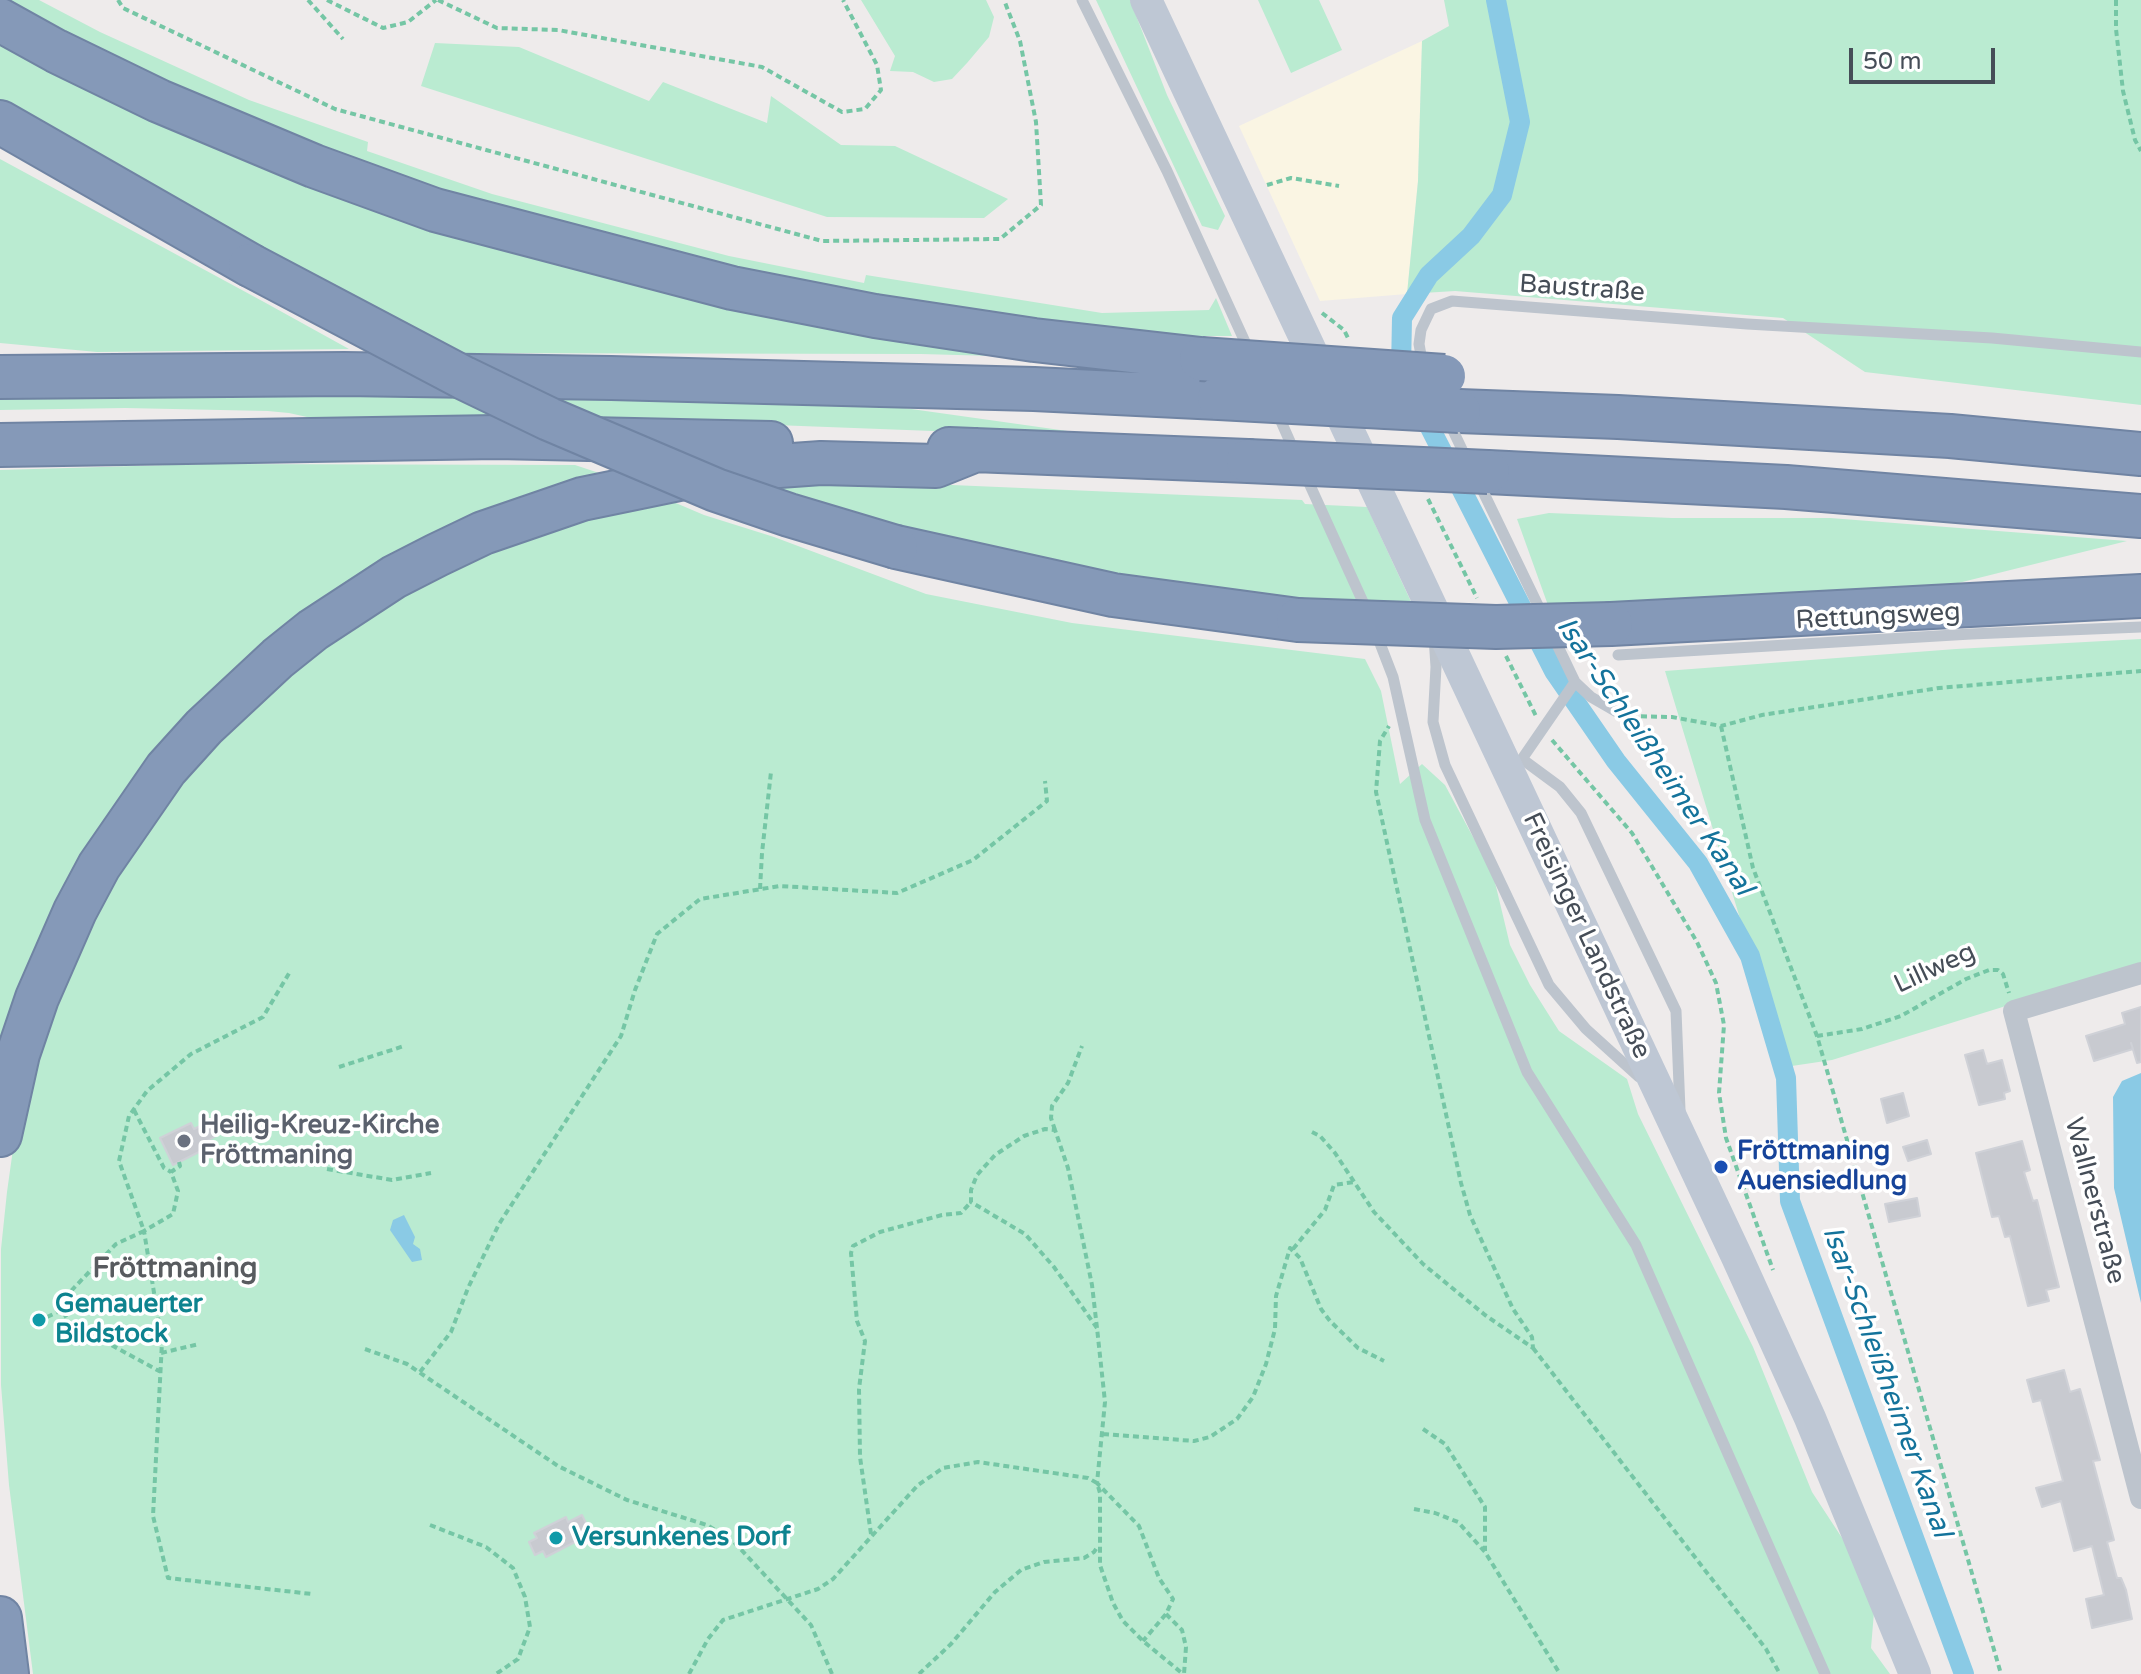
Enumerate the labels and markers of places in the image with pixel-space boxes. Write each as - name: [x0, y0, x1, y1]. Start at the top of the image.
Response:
- place label: Heilig-Kreuz-Kirche Fröttmaning: [200, 1110, 439, 1172]
- marker: Heilig-Kreuz-Kirche Fröttmaning: [175, 1132, 193, 1150]
- place label: Fröttmaning Auensiedlung: [1737, 1136, 1907, 1198]
- marker: Fröttmaning Auensiedlung: [1712, 1158, 1730, 1176]
- place label: Gemauerter Bildstock: [55, 1289, 203, 1350]
- marker: Gemauerter Bildstock: [30, 1311, 48, 1329]
- place label: Versunkenes Dorf: [572, 1522, 791, 1554]
- marker: Versunkenes Dorf: [547, 1529, 565, 1547]

